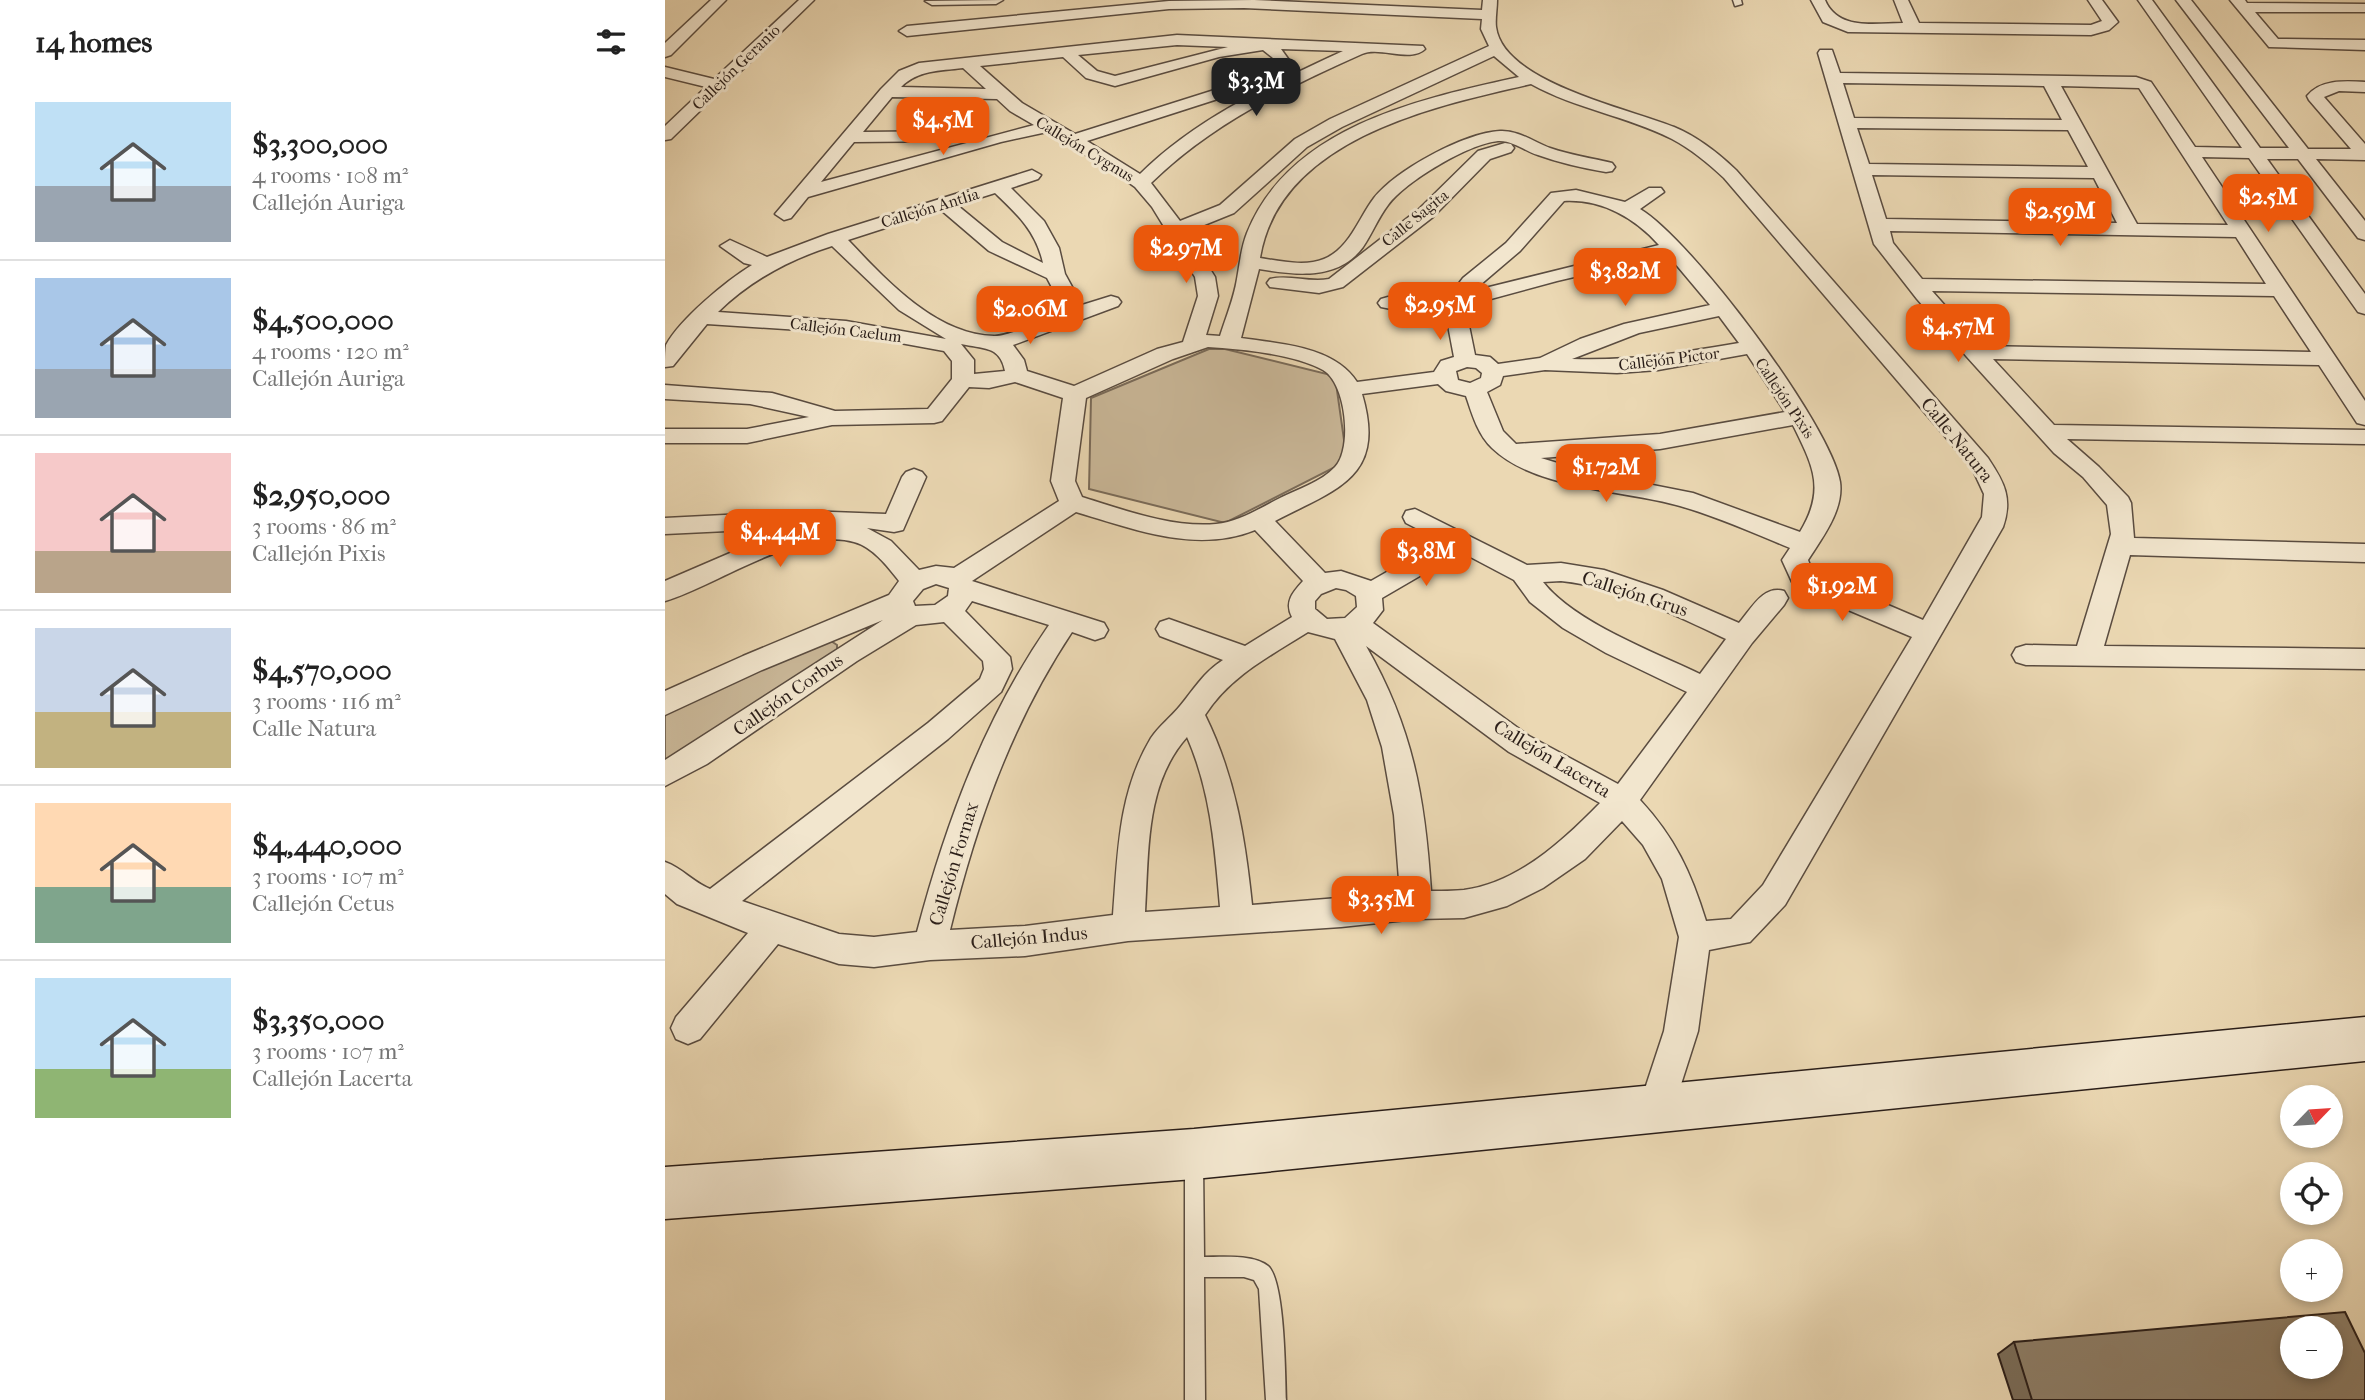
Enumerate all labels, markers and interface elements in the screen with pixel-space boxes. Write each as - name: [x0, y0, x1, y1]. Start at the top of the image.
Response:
- street label: Callejón Geranio: [688, 20, 784, 114]
- icon: filters: [592, 23, 630, 61]
- text: 14 homes: [35, 25, 152, 60]
- pin: $3.3M: [1207, 58, 1305, 118]
- text: $3.3M: [1228, 67, 1285, 94]
- pin: $4.5M: [894, 97, 992, 157]
- text: $4.5M: [912, 106, 974, 133]
- street label: Callejón Cygnus: [1032, 112, 1138, 186]
- text: $3,300,000: [252, 127, 388, 162]
- icon: home: [91, 130, 175, 214]
- text: 4 rooms · 108 m²: [252, 162, 408, 189]
- pin: $2.5M: [2219, 174, 2317, 234]
- text: $2.5M: [2239, 183, 2297, 210]
- street label: Callejón Antlia: [879, 184, 982, 232]
- street label: Calle Sagita: [1378, 185, 1453, 251]
- pin: $2.59M: [2003, 188, 2117, 248]
- text: Callejón Auriga: [252, 189, 405, 216]
- text: $2.59M: [2024, 197, 2096, 224]
- pin: $2.97M: [1129, 226, 1243, 285]
- text: $2.97M: [1150, 234, 1222, 261]
- pin: $3.82M: [1568, 248, 1682, 308]
- text: $3.82M: [1590, 257, 1660, 284]
- pin: $2.95M: [1383, 282, 1497, 342]
- pin: $2.06M: [973, 286, 1087, 346]
- text: $2.95M: [1404, 291, 1476, 318]
- text: $2.06M: [992, 295, 1068, 322]
- text: $4,500,000: [252, 303, 394, 338]
- pin: $4.57M: [1901, 304, 2015, 364]
- icon: home: [91, 306, 175, 390]
- text: $4.57M: [1922, 313, 1994, 340]
- street label: Callejón Caelum: [789, 314, 904, 346]
- text: 4 rooms · 120 m²: [252, 338, 409, 365]
- street label: Callejón Pictor: [1618, 343, 1721, 375]
- street label: Callejón Pixis: [1751, 354, 1819, 442]
- text: Callejón Auriga: [252, 365, 405, 392]
- street label: Calle Natura: [1916, 393, 1998, 487]
- pin: $1.72M: [1549, 444, 1663, 504]
- text: $1.72M: [1572, 453, 1640, 480]
- text: $2,950,000: [252, 478, 391, 513]
- icon: home: [91, 481, 175, 565]
- pin: $4.44M: [723, 510, 837, 569]
- text: 3 rooms · 86 m²: [252, 513, 396, 540]
- text: $4.44M: [740, 518, 820, 545]
- pin: $3.8M: [1377, 528, 1475, 588]
- text: $3.8M: [1396, 537, 1456, 564]
- text: Callejón Pixis: [252, 540, 386, 567]
- pin: $1.92M: [1785, 564, 1899, 623]
- street label: Callejón Grus: [1579, 567, 1691, 621]
- text: $1.92M: [1807, 572, 1877, 599]
- street label: Callejón Corbus: [729, 649, 847, 741]
- text: $4,570,000: [252, 653, 392, 688]
- icon: home: [91, 656, 175, 740]
- text: 3 rooms · 116 m²: [252, 688, 401, 715]
- text: Calle Natura: [252, 715, 376, 742]
- street label: Callejón Lacerta: [1490, 715, 1615, 803]
- street label: Callejón Fornax: [925, 799, 983, 929]
- text: $4,440,000: [252, 828, 402, 863]
- icon: home: [91, 831, 175, 915]
- text: 3 rooms · 107 m²: [252, 863, 404, 890]
- pin: $3.35M: [1324, 876, 1438, 936]
- text: $3.35M: [1348, 885, 1414, 912]
- text: Callejón Cetus: [252, 890, 394, 917]
- street label: Callejón Indus: [970, 922, 1088, 954]
- text: $3,350,000: [252, 1003, 384, 1038]
- icon: home: [91, 1006, 175, 1090]
- text: 3 rooms · 107 m²: [252, 1038, 404, 1065]
- text: Callejón Lacerta: [252, 1065, 413, 1092]
- north arrow: [2280, 1085, 2343, 1148]
- map controls: [2280, 1085, 2343, 1379]
- button: locate: [2280, 1162, 2343, 1225]
- button: +: [2280, 1239, 2343, 1302]
- button: −: [2280, 1316, 2343, 1379]

